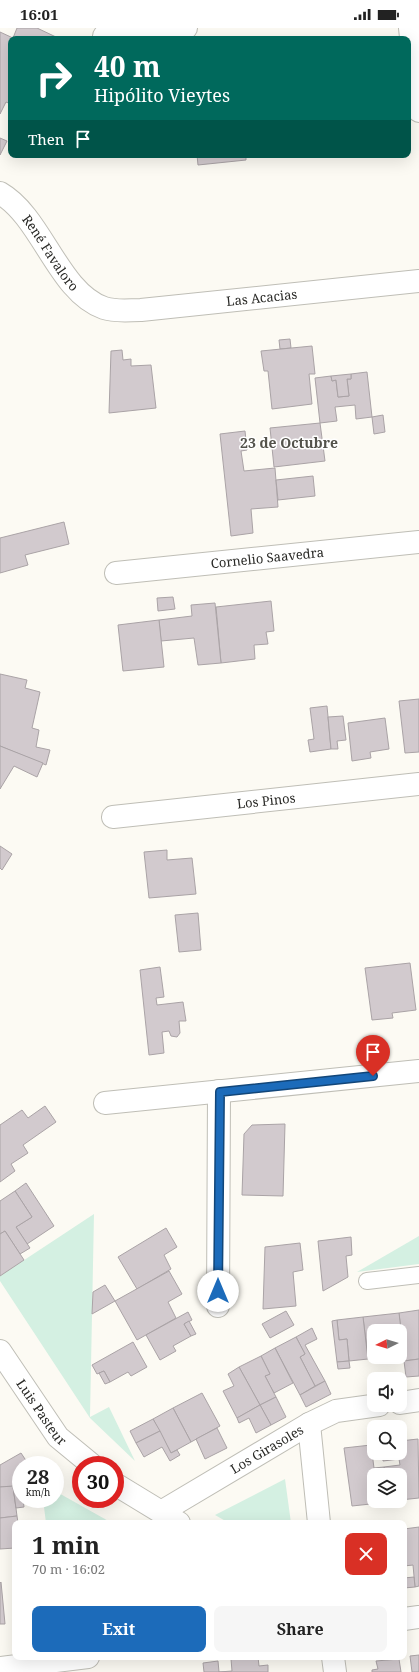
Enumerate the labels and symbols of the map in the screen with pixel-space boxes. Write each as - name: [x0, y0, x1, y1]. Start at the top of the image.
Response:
- street label: René Favaloro: [18, 211, 83, 295]
- street label: Las Acacias: [225, 285, 298, 310]
- district label: 23 de Octubre: [240, 433, 338, 452]
- street label: Cornelio Saavedra: [210, 543, 325, 572]
- street label: Los Pinos: [236, 788, 296, 813]
- pin: [356, 1035, 390, 1076]
- position arrow: [197, 1270, 239, 1312]
- north arrow: [367, 1324, 407, 1364]
- street label: Luis Pasteur: [12, 1375, 70, 1449]
- street label: Los Girasoles: [227, 1420, 307, 1478]
- speed limit sign: 30: [72, 1456, 124, 1508]

